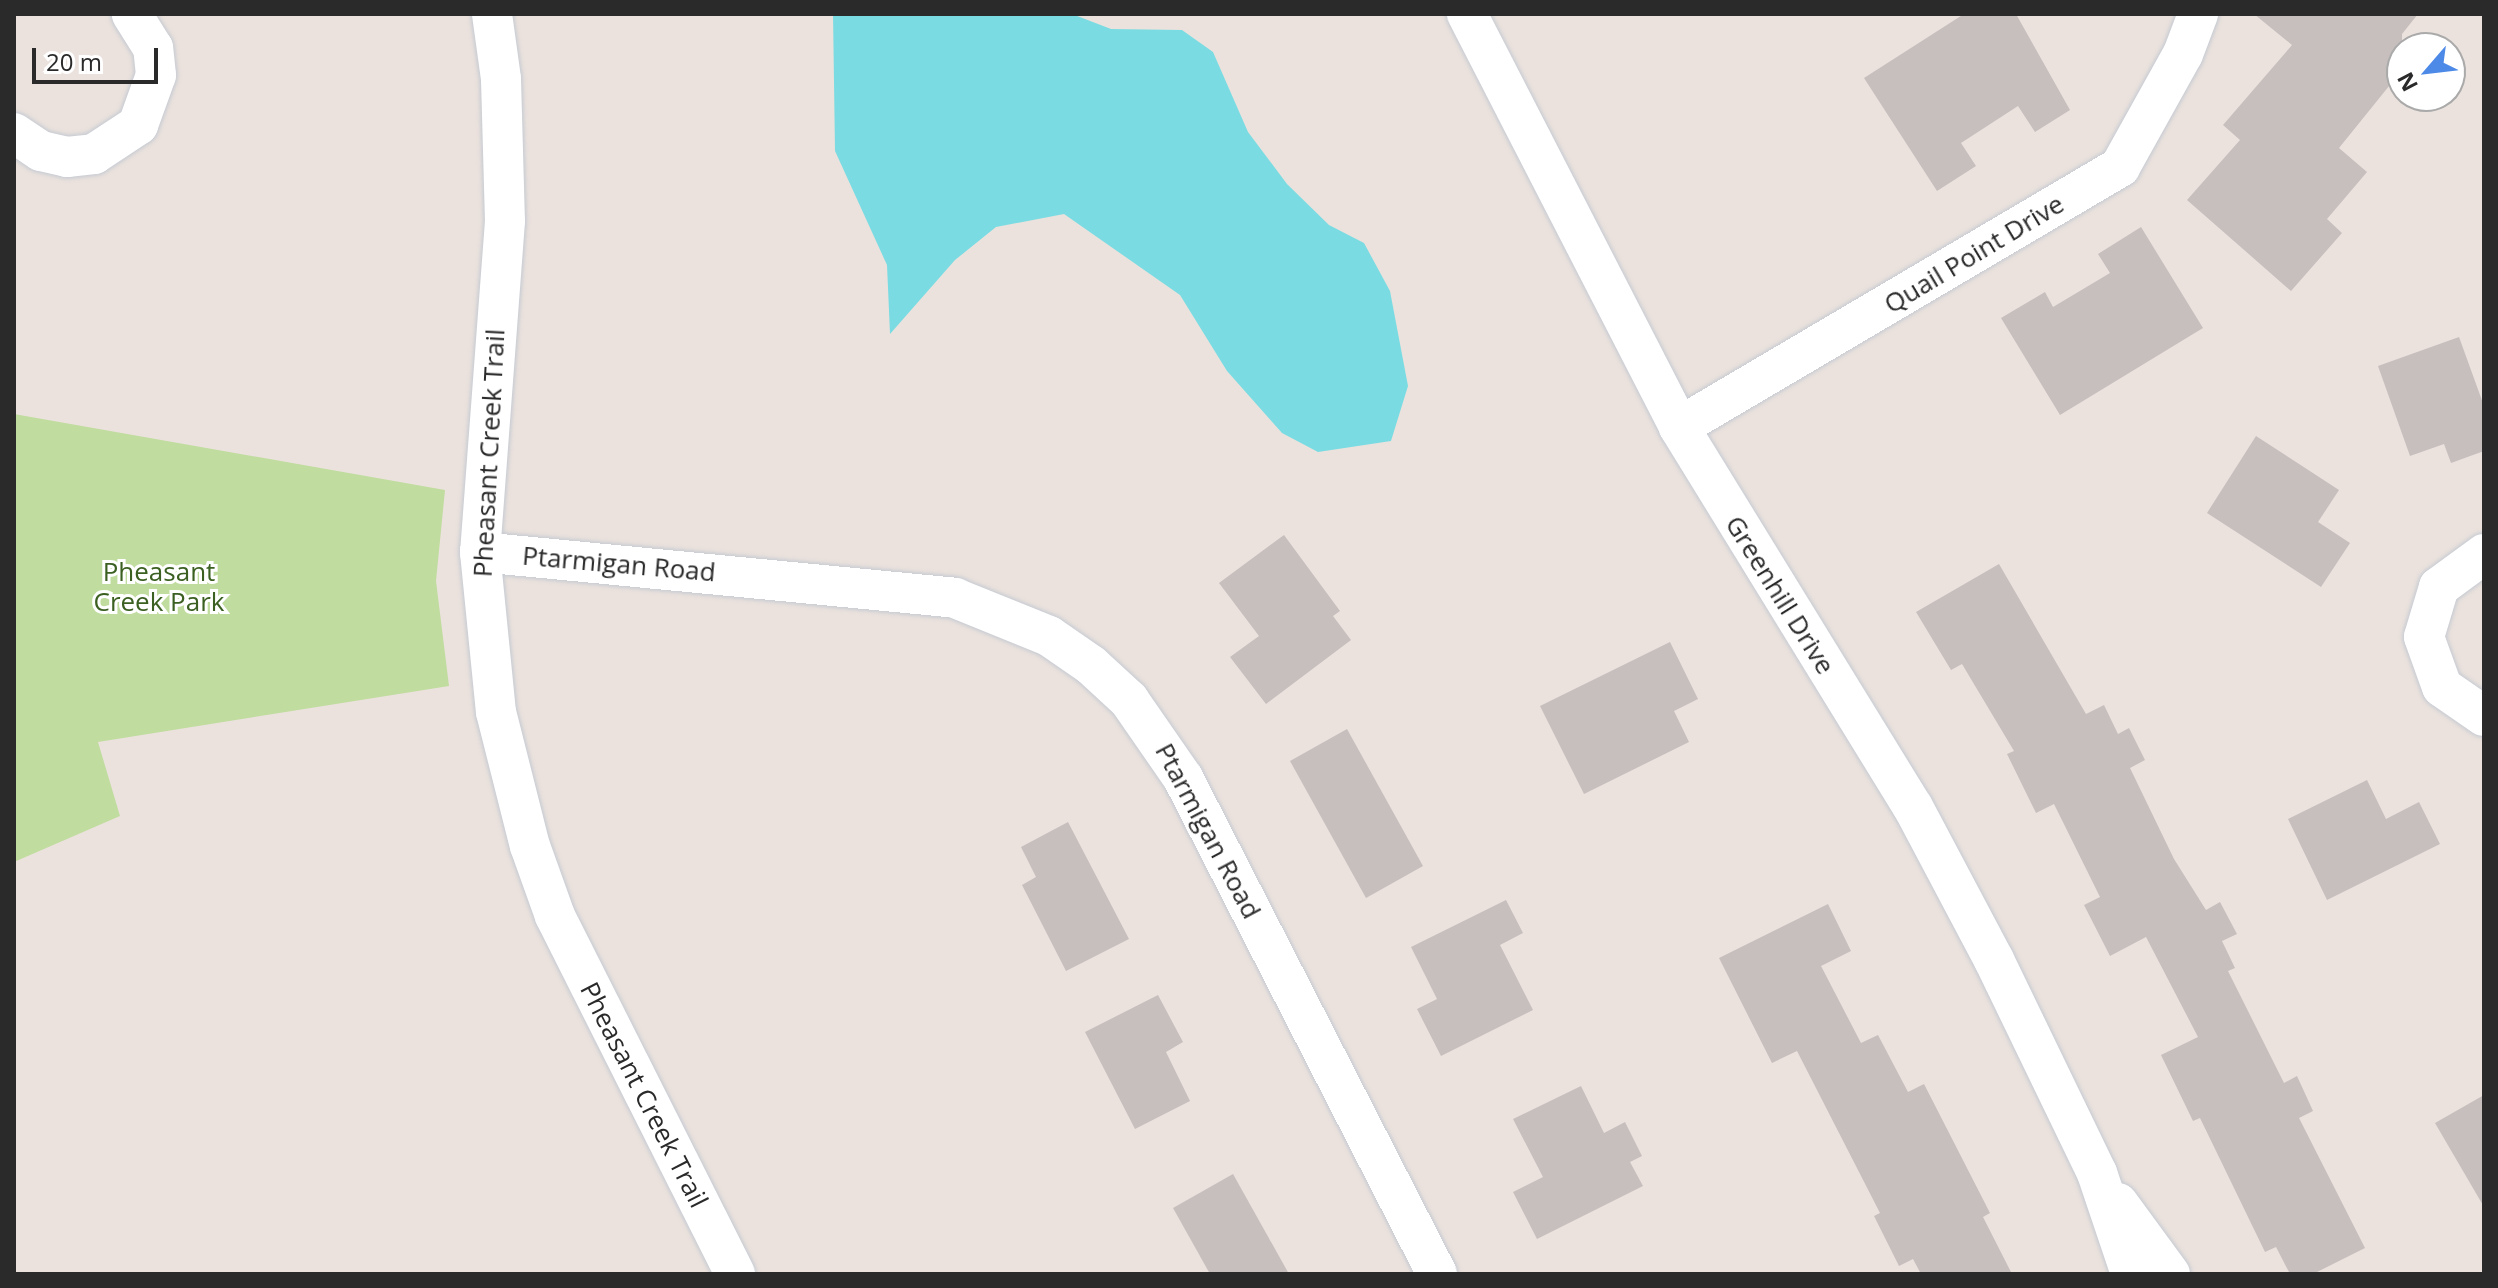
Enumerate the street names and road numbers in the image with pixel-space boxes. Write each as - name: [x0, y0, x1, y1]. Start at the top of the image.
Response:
- street label: Quail Point Drive: [1879, 188, 2069, 320]
- street label: Pheasant Creek Trail: [467, 328, 511, 578]
- street label: Greenhill Drive: [1719, 510, 1841, 680]
- street label: Ptarmigan Road: [521, 540, 717, 588]
- street label: Ptarmigan Road: [1149, 738, 1267, 924]
- street label: Pheasant Creek Trail: [574, 977, 714, 1213]

